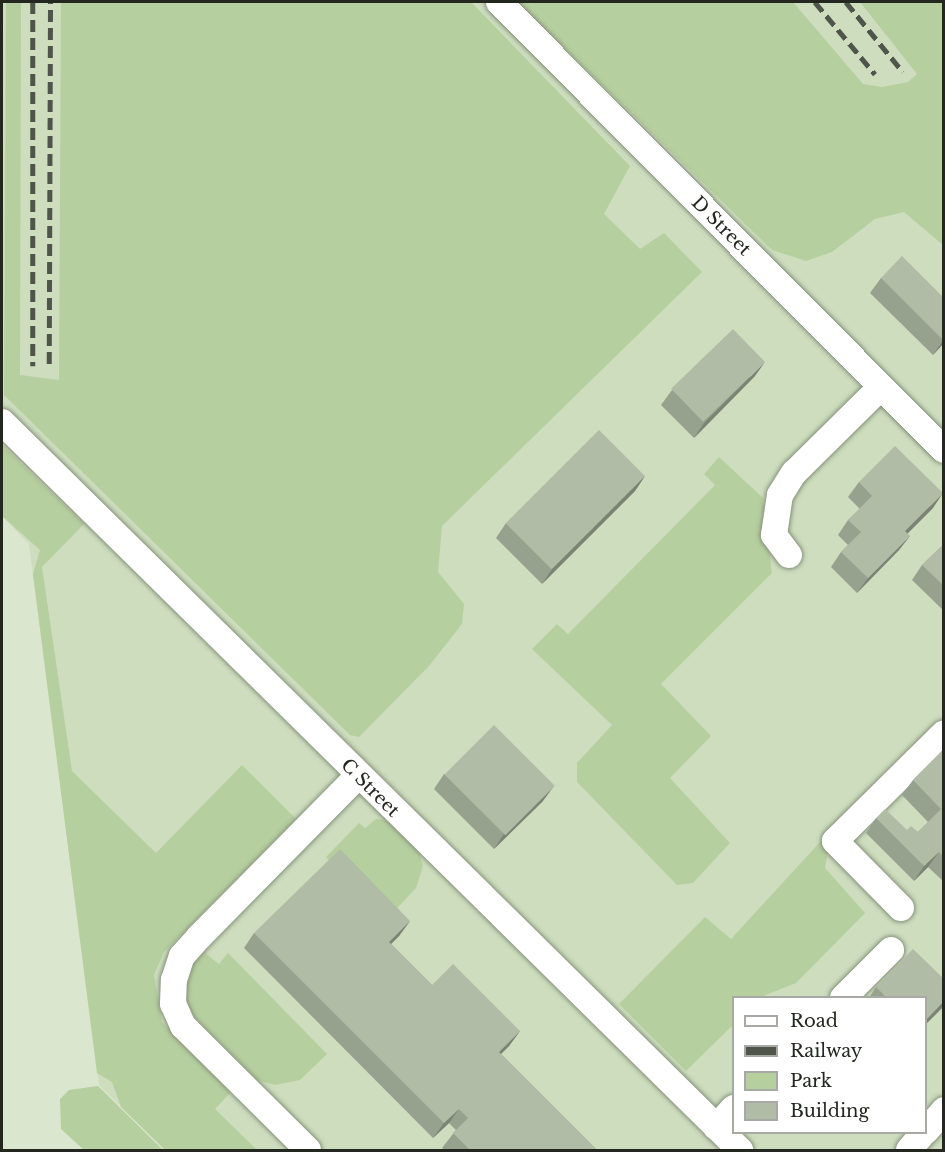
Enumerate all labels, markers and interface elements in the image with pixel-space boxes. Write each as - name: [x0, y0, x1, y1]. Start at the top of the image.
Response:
- street label: D Street: [687, 192, 755, 260]
- street label: C Street: [336, 754, 404, 822]
- legend: [732, 996, 927, 1134]
- text: Road: [790, 1010, 838, 1032]
- text: Railway: [790, 1040, 862, 1062]
- text: Park: [790, 1070, 832, 1092]
- text: Building: [790, 1100, 869, 1122]

